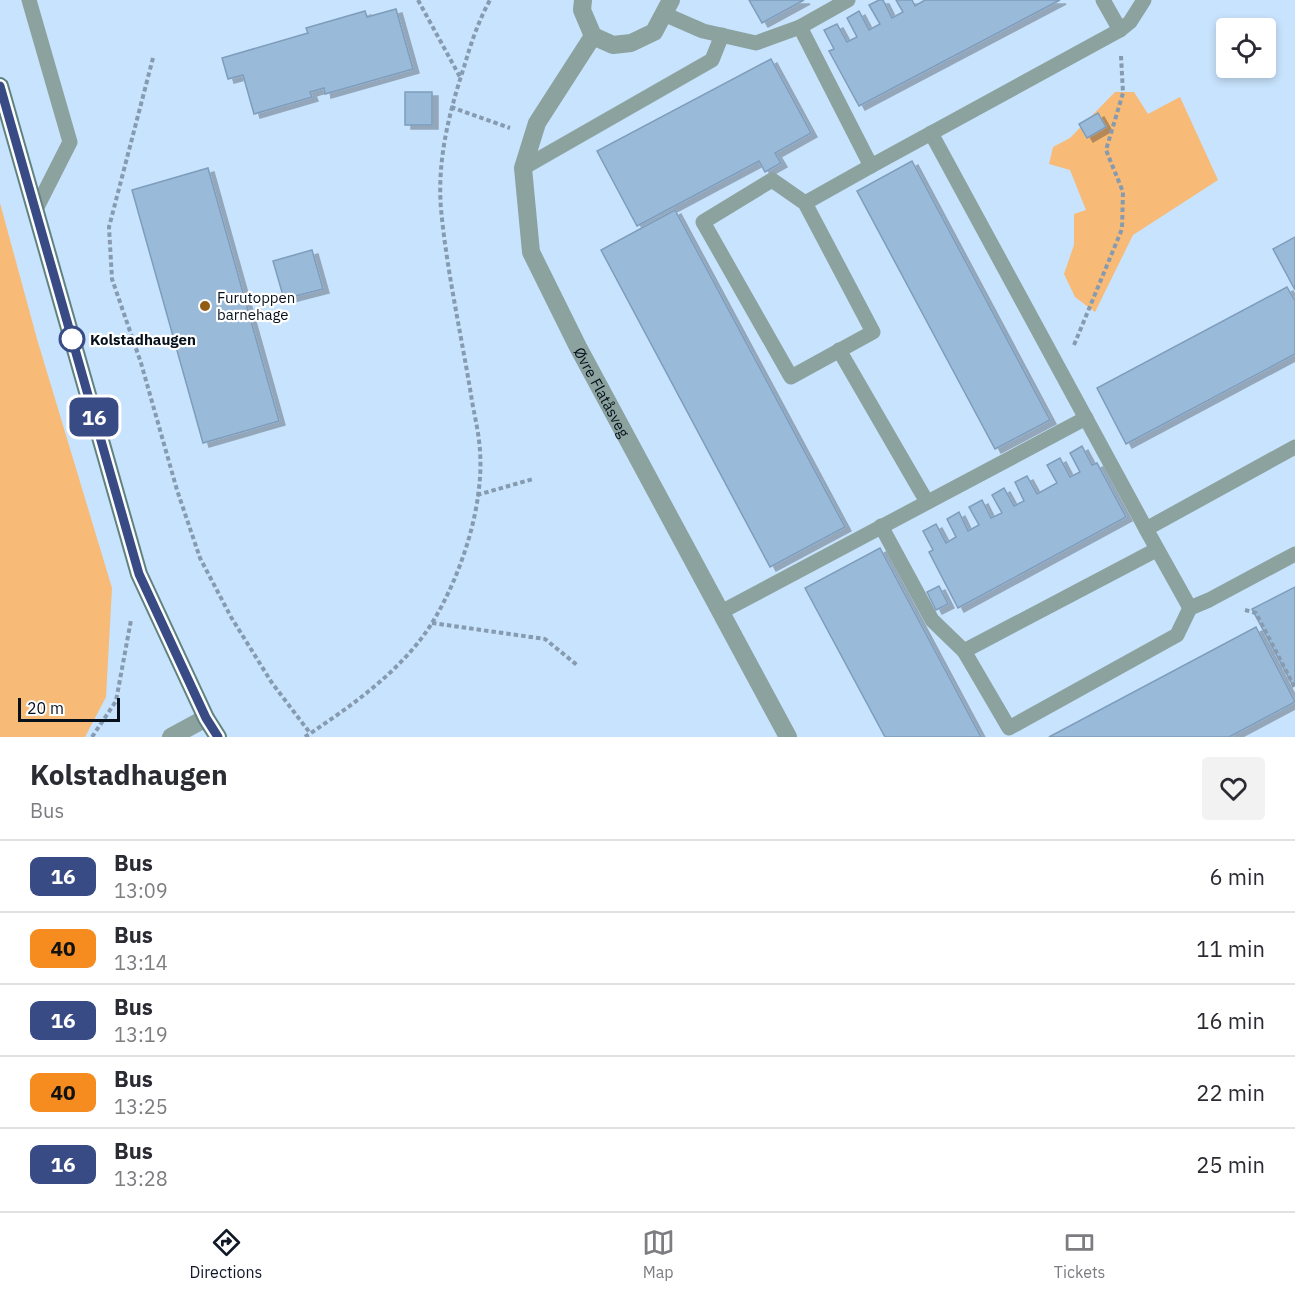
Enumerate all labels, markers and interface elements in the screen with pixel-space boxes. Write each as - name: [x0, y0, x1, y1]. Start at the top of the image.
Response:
- map controls: [1216, 18, 1276, 78]
- button: locate: [1216, 18, 1276, 78]
- place label: Furutoppen barnehage: [217, 288, 295, 324]
- marker: Furutoppen barnehage: [198, 299, 212, 313]
- marker: Kolstadhaugen: [59, 326, 85, 352]
- place label: Kolstadhaugen: [90, 330, 196, 349]
- street label: Øvre Flatåsveg: [570, 344, 634, 440]
- line badge: 16: [67, 398, 121, 436]
- text: 16: [81, 403, 107, 431]
- scale bar: [18, 695, 120, 722]
- text: 20 m: [27, 698, 64, 718]
- text: Kolstadhaugen: [30, 756, 228, 793]
- button: heart: [1202, 757, 1265, 820]
- text: Bus: [30, 797, 64, 824]
- text: Bus: [114, 848, 153, 877]
- text: 16: [50, 862, 76, 890]
- text: 6 min: [1209, 862, 1265, 891]
- text: 13:09: [114, 877, 168, 904]
- text: Bus: [114, 920, 153, 949]
- text: 40: [50, 934, 76, 962]
- text: 11 min: [1196, 934, 1265, 963]
- text: 13:14: [114, 949, 168, 976]
- text: Bus: [114, 992, 153, 1021]
- text: 16: [50, 1006, 76, 1034]
- text: 16 min: [1196, 1006, 1265, 1035]
- text: 13:19: [114, 1021, 168, 1048]
- text: Bus: [114, 1064, 153, 1093]
- text: 40: [50, 1078, 76, 1106]
- text: 22 min: [1196, 1078, 1265, 1107]
- text: 13:25: [114, 1093, 168, 1120]
- text: Bus: [114, 1136, 153, 1165]
- text: 16: [50, 1150, 76, 1178]
- text: 25 min: [1196, 1150, 1265, 1179]
- text: 13:28: [114, 1165, 168, 1192]
- tab: Directions: [190, 1226, 262, 1282]
- tab: Map: [642, 1226, 675, 1282]
- tab: Tickets: [1054, 1226, 1105, 1282]

